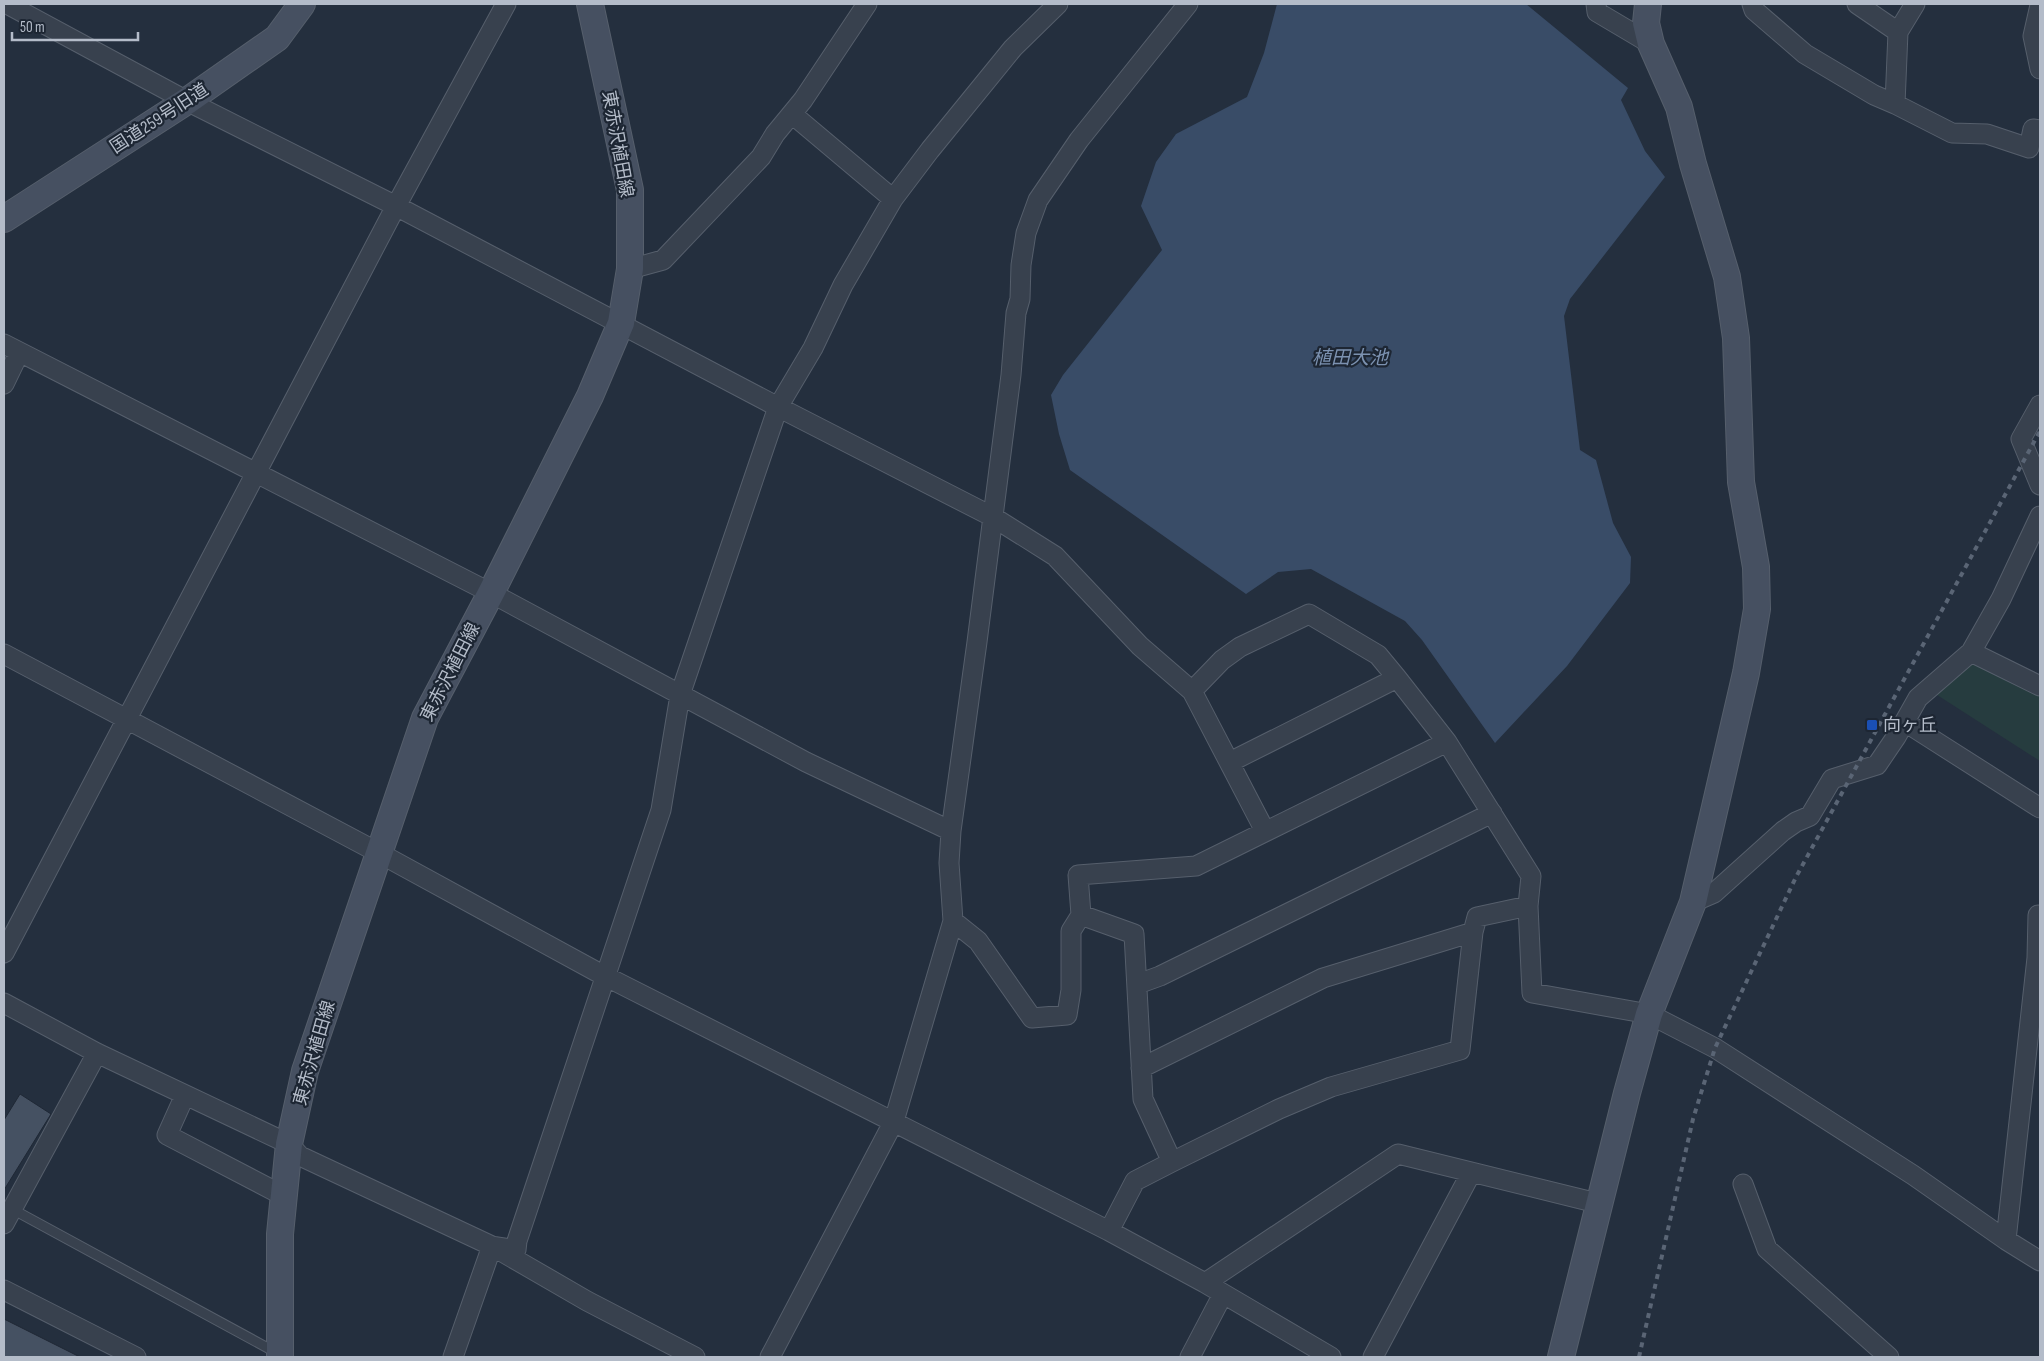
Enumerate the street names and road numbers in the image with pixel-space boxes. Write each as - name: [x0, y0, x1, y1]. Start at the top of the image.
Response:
- street label: 国道259号旧道: [106, 79, 212, 158]
- street label: 東赤沢植田線: [598, 89, 637, 199]
- street label: 東赤沢植田線: [417, 619, 484, 725]
- street label: 東赤沢植田線: [290, 998, 339, 1108]

